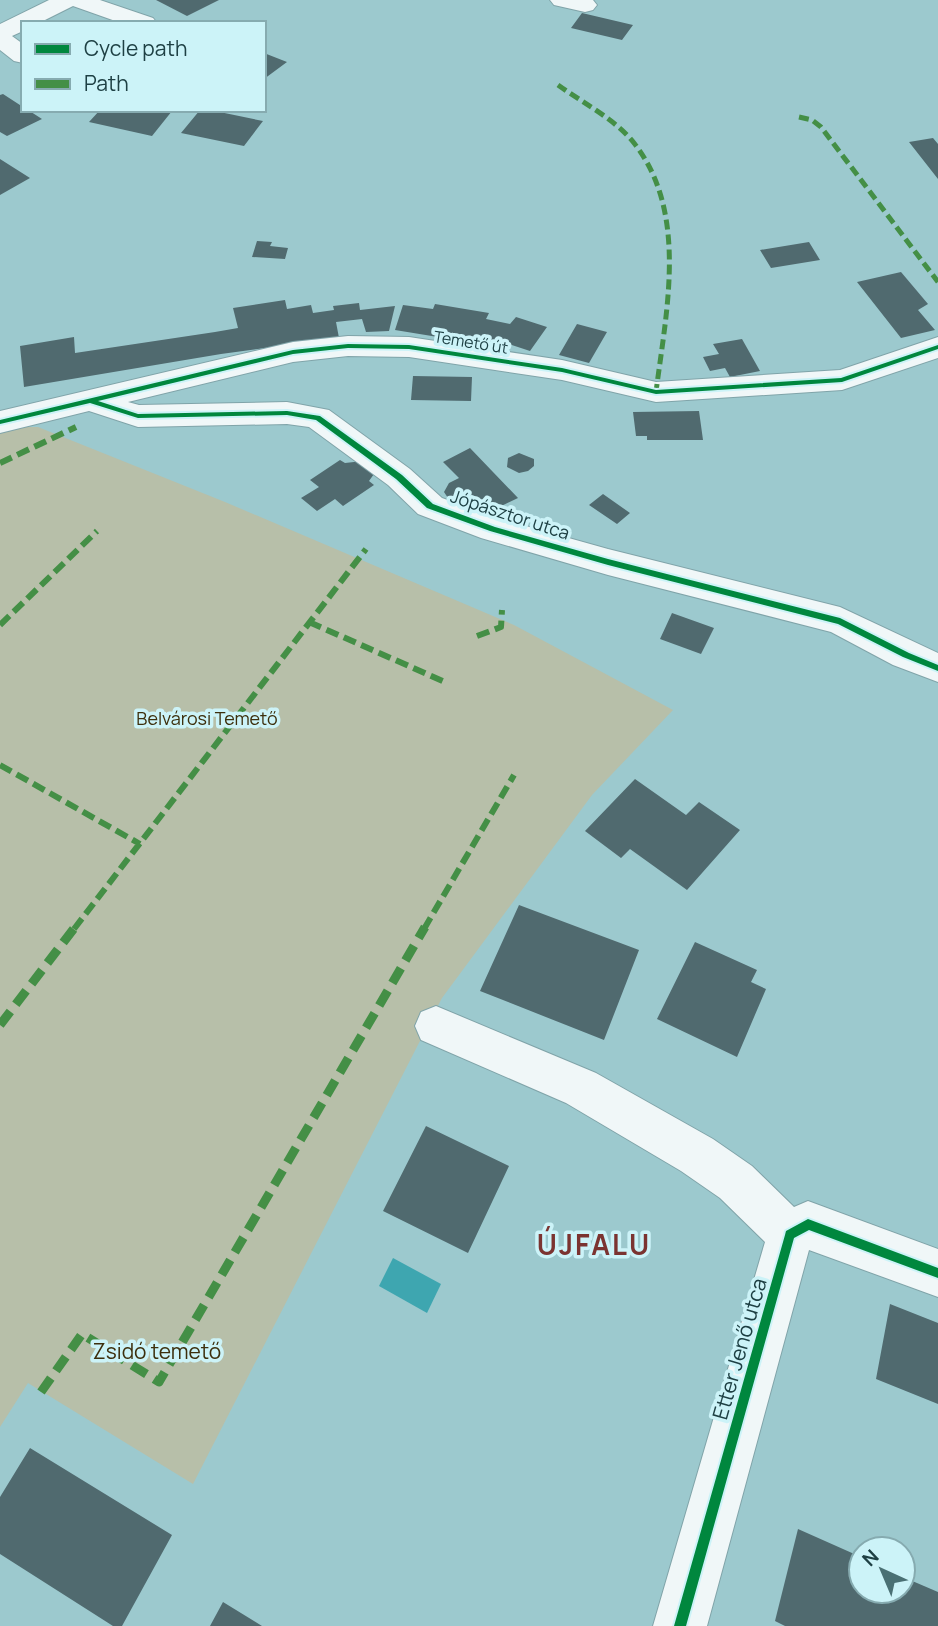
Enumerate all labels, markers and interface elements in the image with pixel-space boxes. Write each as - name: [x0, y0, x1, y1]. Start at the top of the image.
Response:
- legend: [21, 21, 266, 112]
- text: Cycle path: [84, 34, 187, 62]
- text: Path: [84, 69, 129, 97]
- street label: Temető út: [432, 325, 510, 359]
- street label: Jópásztor utca: [448, 484, 573, 545]
- park label: Belvárosi Temető: [136, 706, 278, 730]
- district label: ÚJFALU: [537, 1225, 651, 1263]
- street label: Etter Jenő utca: [705, 1275, 773, 1423]
- park label: Zsidó temető: [93, 1337, 221, 1365]
- north arrow: [847, 1535, 917, 1605]
- text: N: [856, 1544, 884, 1572]

